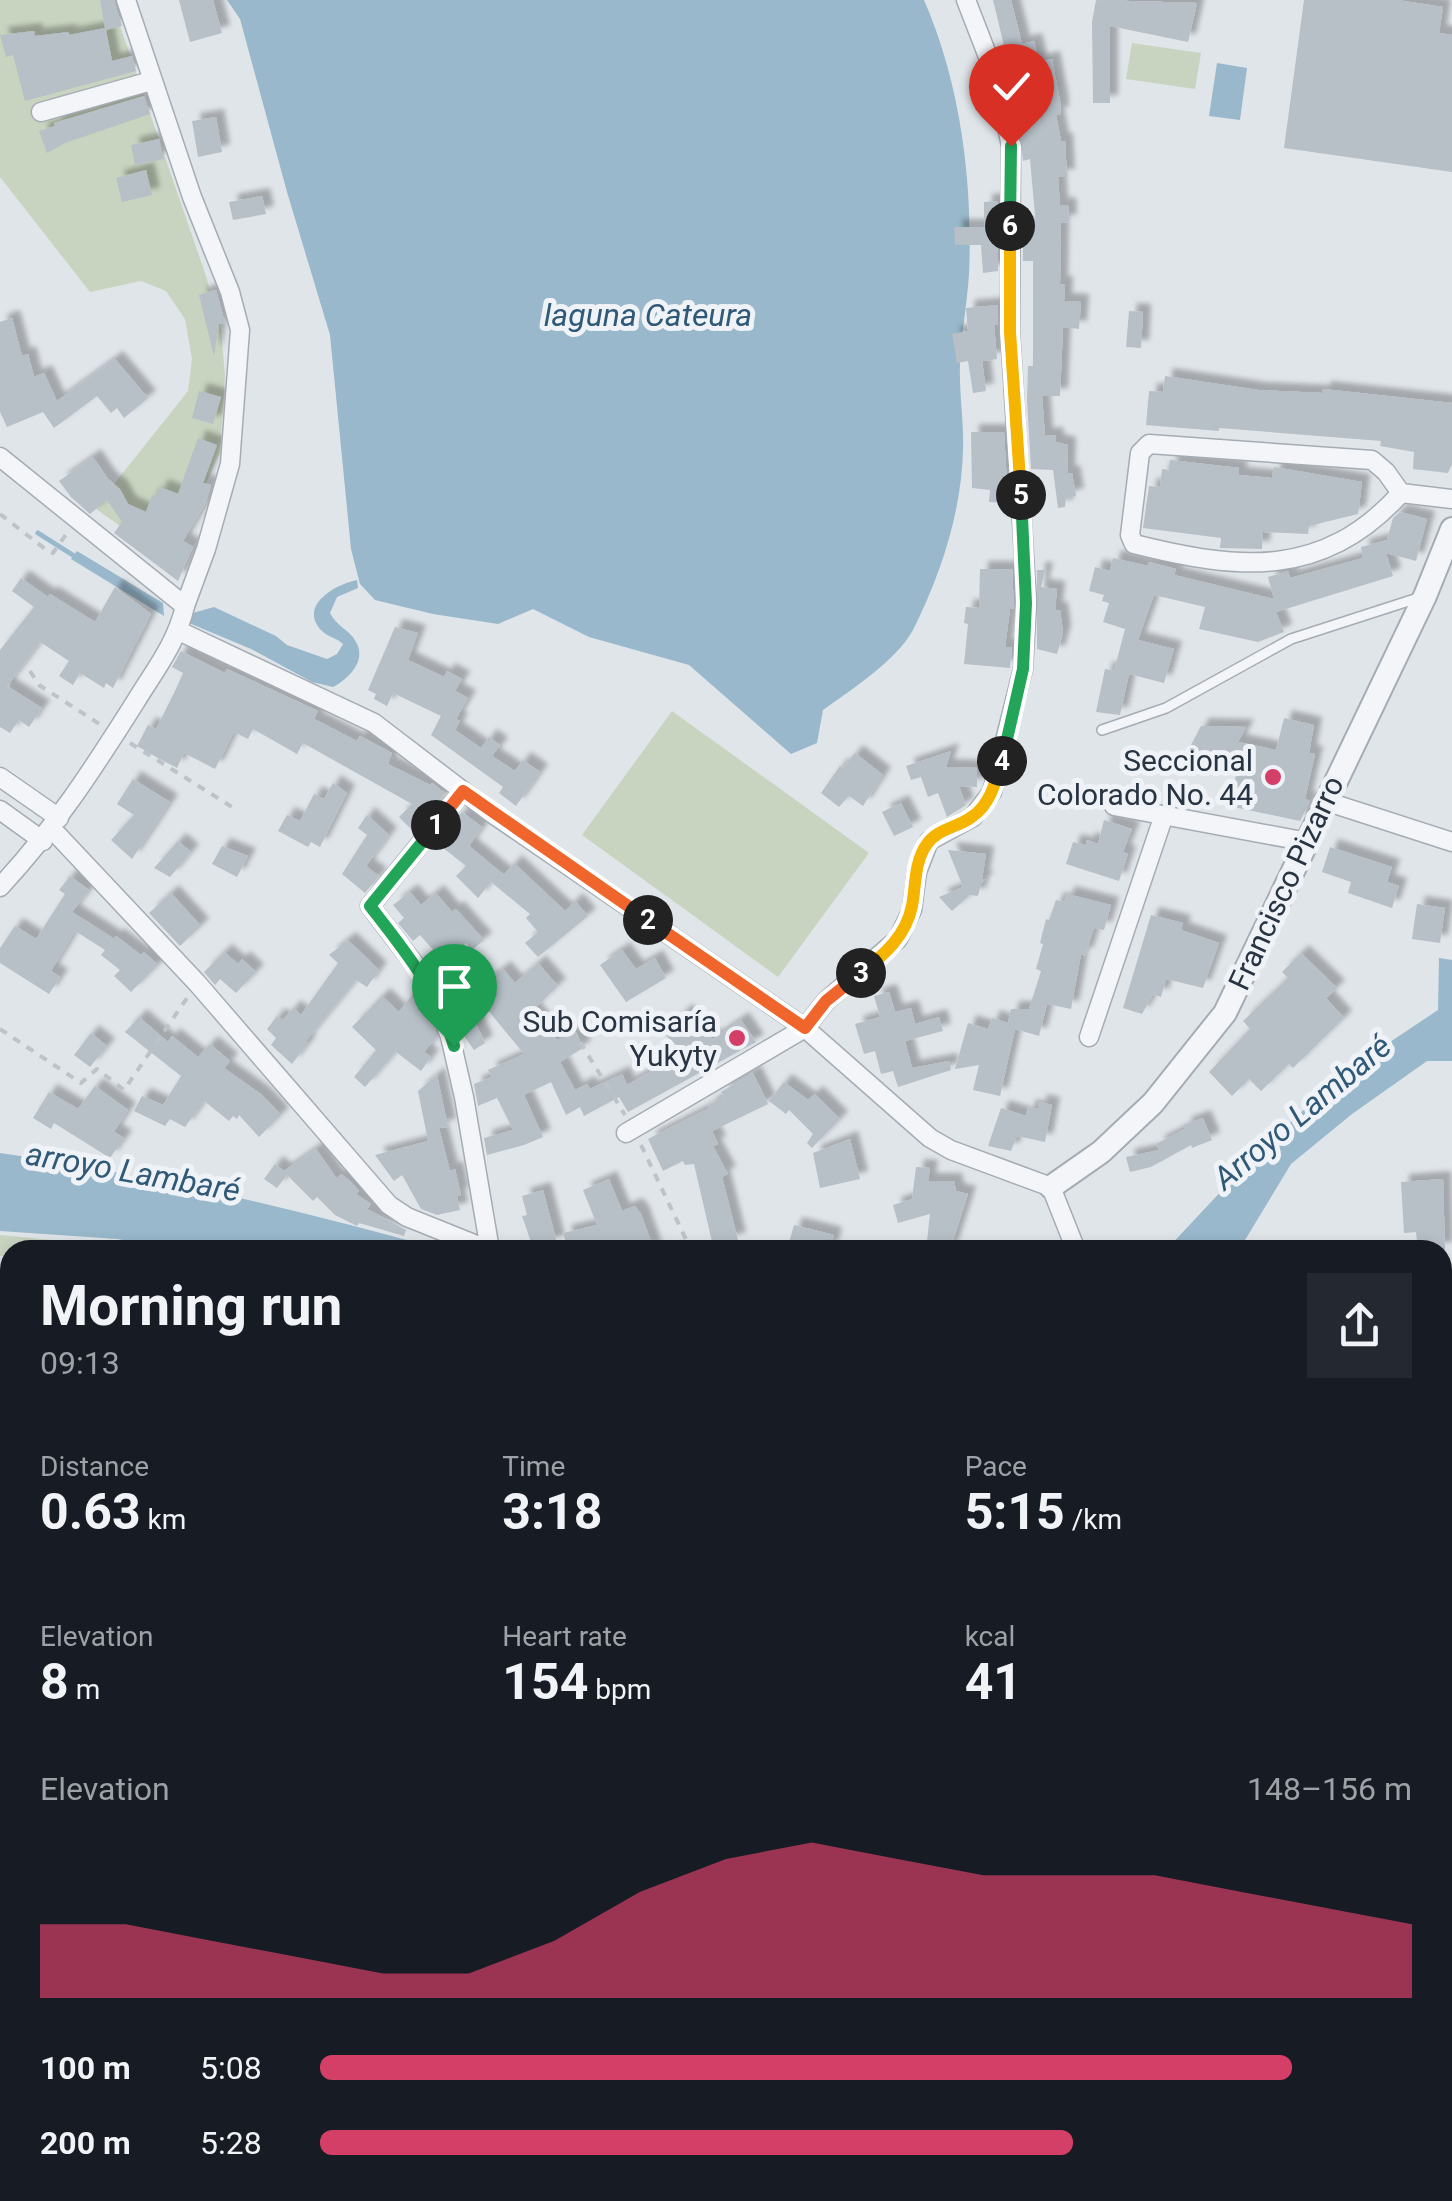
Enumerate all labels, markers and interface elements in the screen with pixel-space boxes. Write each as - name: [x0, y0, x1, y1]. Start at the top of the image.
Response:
- pin: [969, 44, 1054, 147]
- icon: check: [984, 59, 1039, 114]
- pin: 6: [985, 201, 1035, 251]
- text: 6: [1002, 209, 1018, 242]
- water label: laguna Cateura: [544, 296, 752, 334]
- pin: 5: [996, 470, 1046, 520]
- text: 5: [1013, 478, 1029, 511]
- pin: 4: [977, 736, 1027, 786]
- place label: Seccional Colorado No. 44: [1037, 743, 1253, 812]
- text: 4: [994, 744, 1010, 777]
- marker: Seccional Colorado No. 44: [1262, 766, 1284, 788]
- street label: Francisco Pizarro: [1221, 770, 1351, 996]
- pin: 1: [411, 800, 461, 850]
- text: 1: [428, 808, 444, 841]
- pin: 2: [623, 895, 673, 945]
- text: 2: [640, 903, 656, 936]
- pin: [412, 944, 497, 1047]
- pin: 3: [836, 948, 886, 998]
- text: 3: [853, 956, 869, 989]
- icon: arrive: [427, 959, 482, 1014]
- place label: Sub Comisaría Yukyty: [522, 1004, 717, 1073]
- marker: Sub Comisaría Yukyty: [726, 1027, 748, 1049]
- water label: Arroyo Lambaré: [1204, 1027, 1399, 1199]
- water label: arroyo Lambaré: [23, 1134, 243, 1210]
- button: share: [1307, 1273, 1412, 1378]
- text: Morning run: [40, 1274, 342, 1338]
- text: 09:13: [40, 1344, 120, 1382]
- text: Distance: [40, 1450, 149, 1483]
- text: Time: [502, 1450, 565, 1483]
- text: Pace: [965, 1450, 1027, 1483]
- text: 0.63: [40, 1483, 141, 1541]
- text: 3:18: [502, 1483, 602, 1541]
- text: 5:15: [965, 1483, 1065, 1541]
- text: km: [141, 1503, 186, 1536]
- text: /km: [1065, 1503, 1122, 1536]
- text: Elevation: [40, 1620, 153, 1653]
- text: Heart rate: [502, 1620, 627, 1653]
- text: kcal: [965, 1620, 1015, 1653]
- text: 8: [40, 1653, 69, 1711]
- text: 154: [502, 1653, 588, 1711]
- text: 41: [965, 1653, 1022, 1711]
- text: m: [69, 1673, 100, 1706]
- text: bpm: [588, 1673, 651, 1706]
- text: Elevation: [40, 1770, 170, 1808]
- text: 148–156 m: [1247, 1770, 1412, 1808]
- text: 100 m: [40, 2049, 131, 2087]
- text: 5:08: [200, 2049, 262, 2087]
- text: 200 m: [40, 2124, 131, 2162]
- text: 5:28: [200, 2124, 262, 2162]

